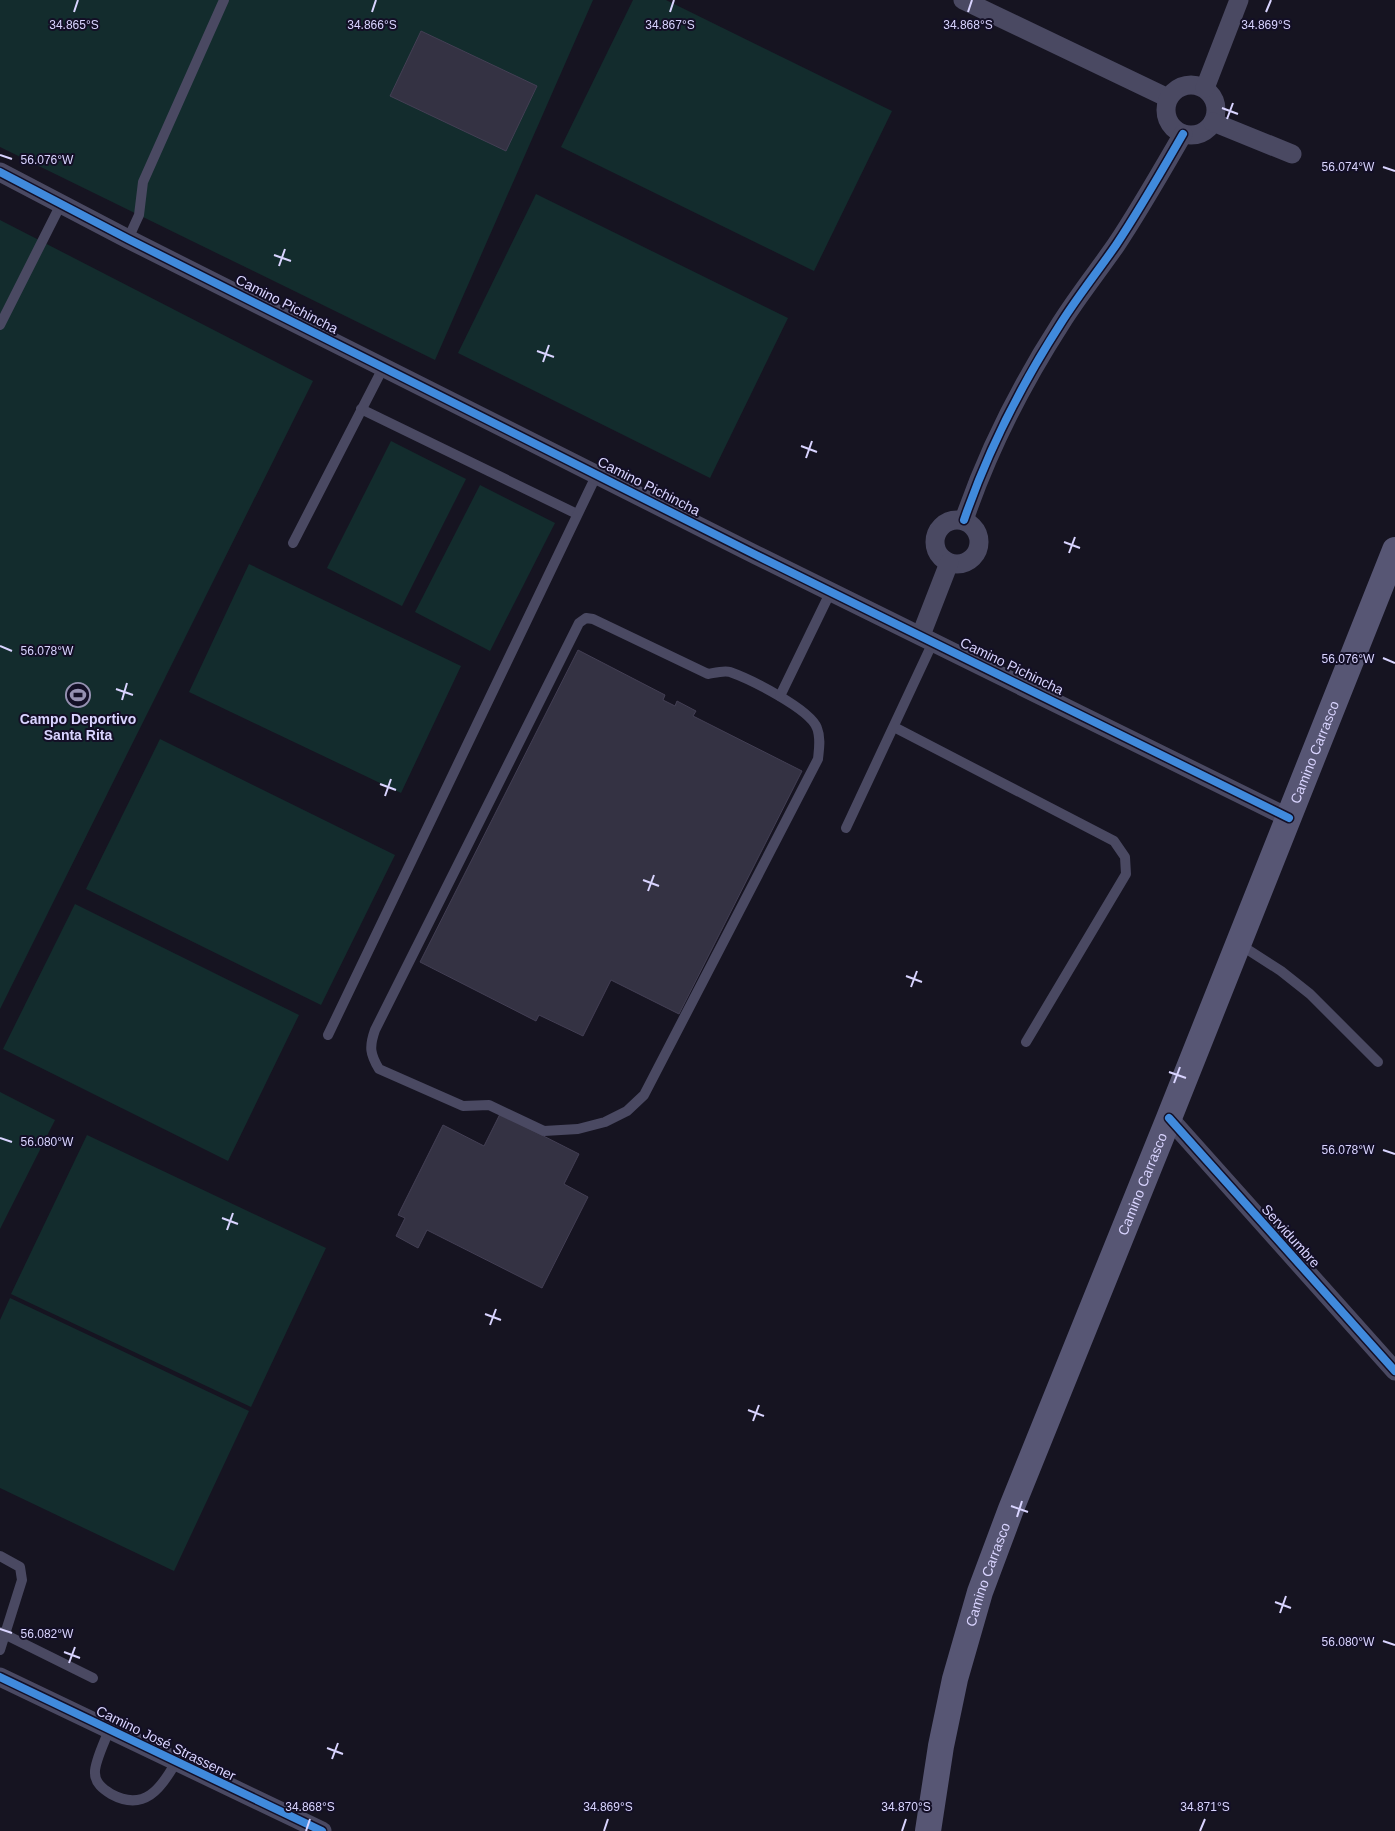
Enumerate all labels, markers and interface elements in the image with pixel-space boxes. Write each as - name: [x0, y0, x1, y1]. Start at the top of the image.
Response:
- text: 34.865°S: [49, 18, 99, 32]
- text: 34.866°S: [347, 18, 397, 32]
- text: 34.867°S: [645, 18, 695, 32]
- text: 34.868°S: [943, 18, 993, 32]
- text: 34.869°S: [1241, 18, 1291, 32]
- text: 56.076°W: [21, 153, 74, 167]
- text: 56.074°W: [1322, 160, 1375, 174]
- street label: Camino Pichincha: [233, 271, 341, 337]
- street label: Camino Pichincha: [595, 453, 703, 519]
- street label: Camino Pichincha: [958, 634, 1066, 698]
- text: 56.078°W: [21, 644, 74, 658]
- text: 56.076°W: [1322, 652, 1375, 666]
- sports icon: Campo Deportivo Santa Rita: [65, 682, 91, 708]
- street label: Camino Carrasco: [1287, 698, 1342, 806]
- place label: Campo Deportivo Santa Rita: [20, 711, 136, 743]
- street label: Camino Carrasco: [1114, 1130, 1170, 1238]
- text: 56.080°W: [21, 1135, 74, 1149]
- text: 56.078°W: [1322, 1143, 1375, 1157]
- street label: Servidumbre: [1258, 1201, 1324, 1271]
- street label: Camino Carrasco: [963, 1520, 1013, 1628]
- text: 56.082°W: [21, 1627, 74, 1641]
- text: 56.080°W: [1322, 1635, 1375, 1649]
- street label: Camino José Strassener: [94, 1702, 239, 1784]
- text: 34.868°S: [285, 1800, 335, 1814]
- text: 34.869°S: [583, 1800, 633, 1814]
- text: 34.870°S: [881, 1800, 931, 1814]
- text: 34.871°S: [1180, 1800, 1230, 1814]

